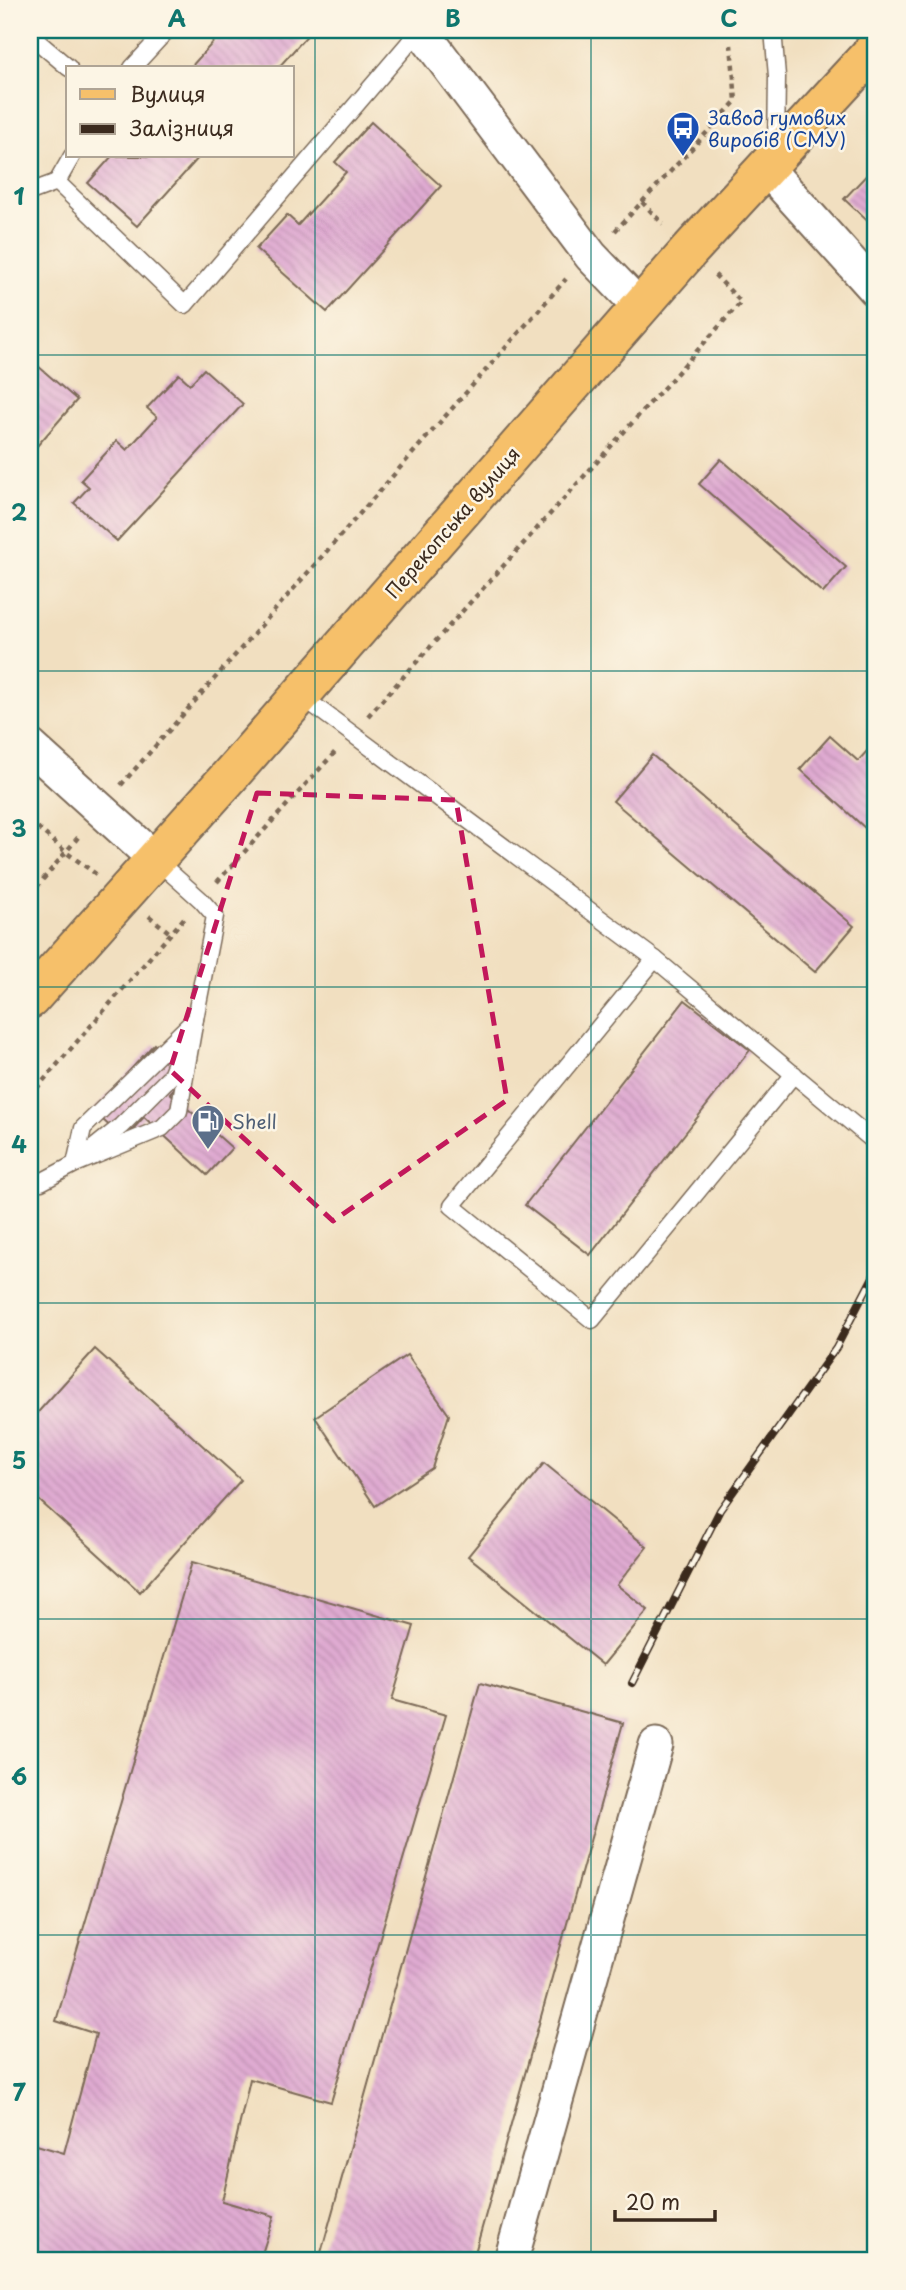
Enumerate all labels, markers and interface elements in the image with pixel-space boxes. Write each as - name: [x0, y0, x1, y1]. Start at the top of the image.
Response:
- text: A: [168, 0, 186, 35]
- text: B: [445, 0, 461, 35]
- text: C: [720, 0, 738, 35]
- legend: [66, 66, 294, 158]
- text: Вулиця: [130, 77, 206, 109]
- place label: Завод гумових виробів (СМУ): [708, 103, 846, 153]
- bus stop icon: Завод гумових виробів (СМУ): [664, 109, 702, 158]
- text: Залізниця: [129, 111, 234, 143]
- text: 1: [14, 178, 25, 213]
- street label: Перекопська вулиця: [378, 440, 526, 604]
- text: 2: [11, 494, 27, 529]
- text: 3: [11, 810, 27, 845]
- fuel station icon: Shell: [189, 1102, 227, 1151]
- place label: Shell: [232, 1107, 277, 1135]
- text: 4: [11, 1126, 27, 1161]
- text: 5: [12, 1442, 26, 1477]
- text: 6: [11, 1758, 27, 1793]
- text: 7: [12, 2074, 26, 2109]
- scale bar: [615, 2178, 715, 2222]
- text: 20 m: [626, 2185, 680, 2217]

